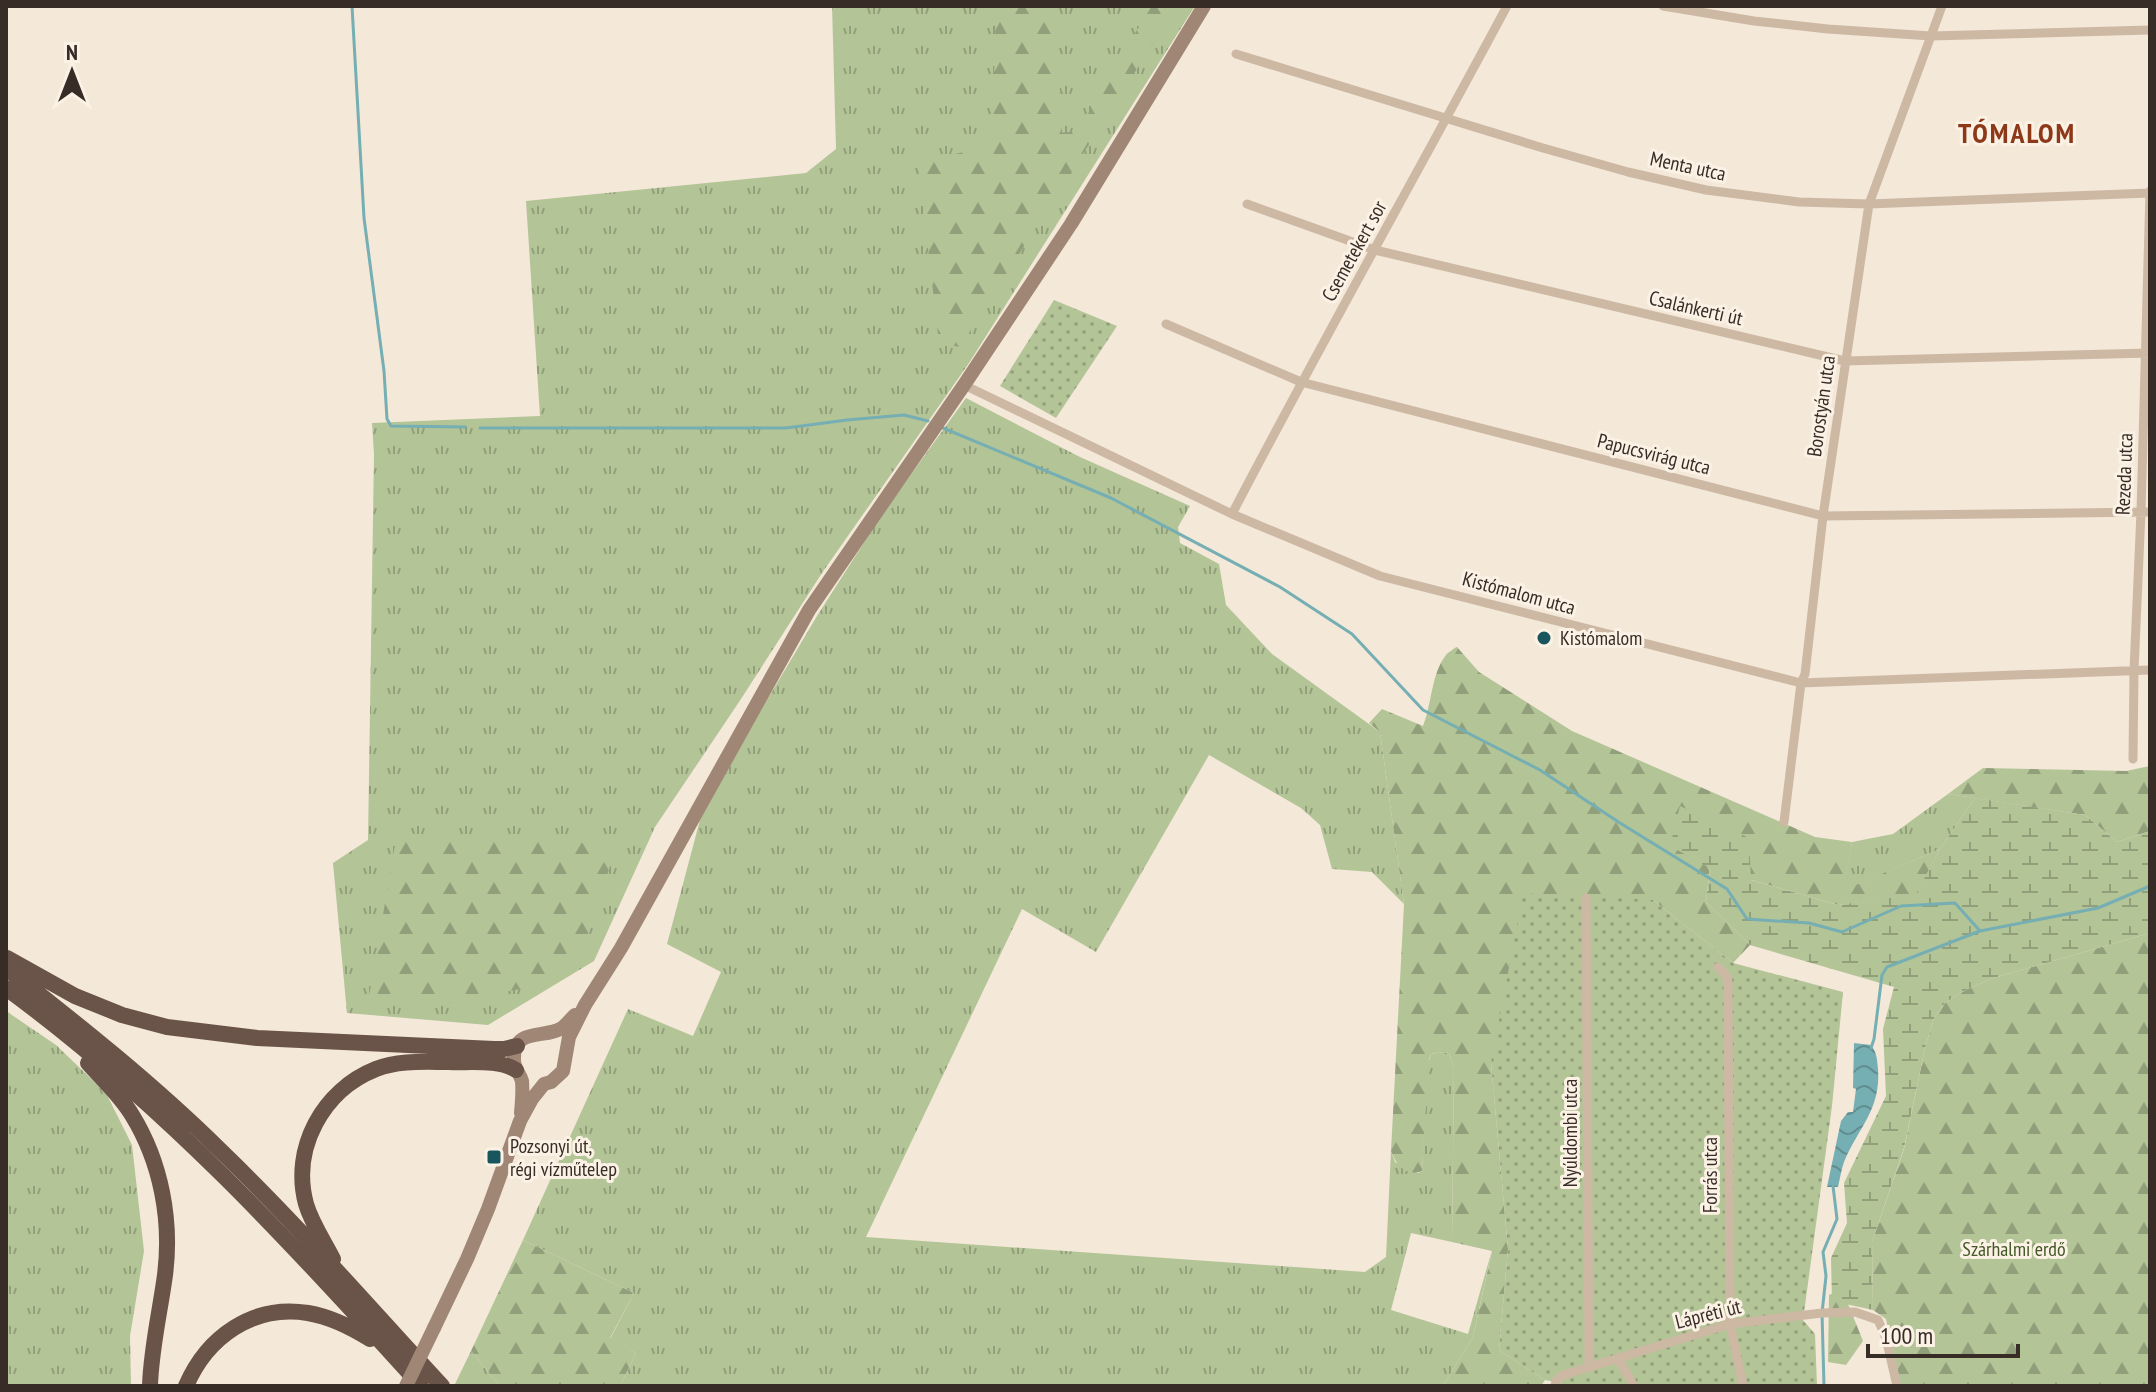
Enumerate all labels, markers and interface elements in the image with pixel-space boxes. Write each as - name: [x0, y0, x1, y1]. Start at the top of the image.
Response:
- north arrow: [32, 32, 112, 112]
- text: N: [66, 38, 78, 66]
- district label: TÓMALOM: [1958, 114, 2076, 151]
- street label: Menta utca: [1648, 145, 1728, 187]
- street label: Csemetekert sor: [1316, 196, 1393, 306]
- street label: Csalánkerti út: [1647, 285, 1746, 331]
- street label: Borostyán utca: [1801, 354, 1841, 458]
- street label: Papucsvirág utca: [1595, 427, 1713, 481]
- street label: Rezeda utca: [2110, 432, 2138, 516]
- street label: Kistómalom utca: [1460, 565, 1578, 621]
- place label: Kistómalom: [1560, 625, 1642, 651]
- marker: Kistómalom: [1535, 629, 1553, 647]
- street label: Nyúldombi utca: [1557, 1079, 1583, 1187]
- place label: Pozsonyi út, régi vízműtelep: [510, 1133, 617, 1182]
- street label: Forrás utca: [1697, 1137, 1723, 1213]
- marker: Pozsonyi út, régi vízműtelep: [485, 1148, 503, 1166]
- park label: Szárhalmi erdő: [1962, 1236, 2066, 1262]
- street label: Lápréti út: [1672, 1293, 1744, 1335]
- scale bar: [1868, 1308, 2018, 1358]
- text: 100 m: [1880, 1320, 1933, 1351]

